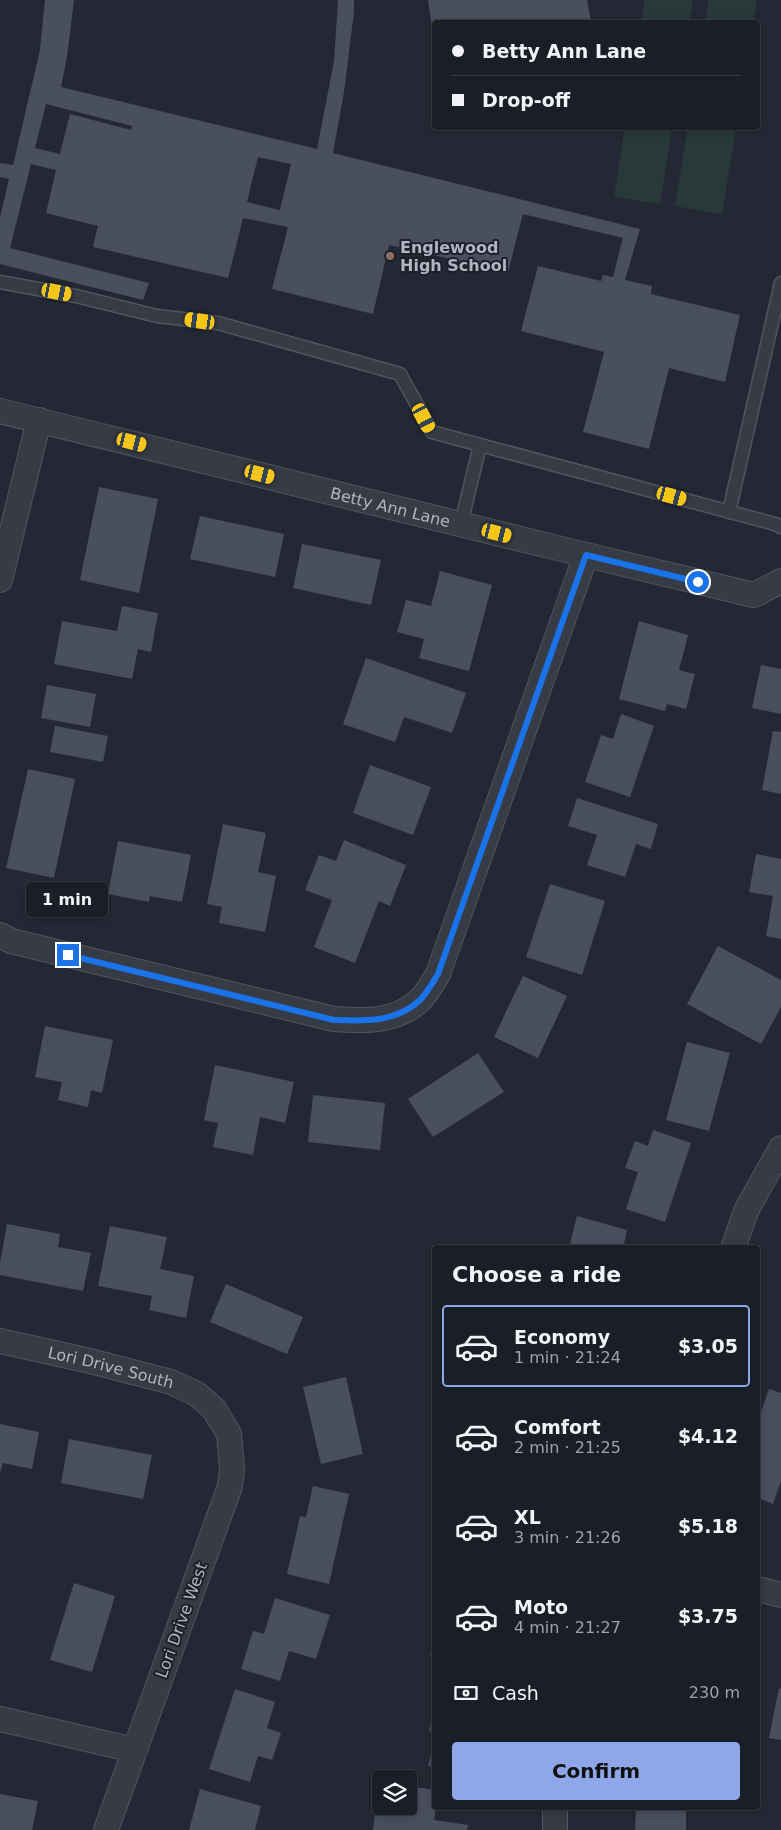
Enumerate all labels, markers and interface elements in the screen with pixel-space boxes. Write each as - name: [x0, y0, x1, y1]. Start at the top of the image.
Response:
- text: Betty Ann Lane: [482, 40, 646, 62]
- text: Drop-off: [482, 89, 570, 111]
- place label: Englewood High School: [400, 238, 507, 275]
- marker: Englewood High School: [384, 250, 396, 262]
- car: [40, 282, 73, 302]
- car: [184, 311, 215, 331]
- car: [410, 401, 437, 435]
- car: [115, 431, 148, 453]
- car: [243, 463, 276, 485]
- street label: Betty Ann Lane: [328, 484, 452, 531]
- car: [655, 485, 688, 507]
- car: [480, 522, 513, 544]
- route start: [687, 571, 709, 593]
- callout: 1 min: [27, 882, 109, 918]
- text: 1 min: [42, 890, 92, 909]
- route end: [57, 944, 79, 966]
- text: Choose a ride: [452, 1262, 621, 1287]
- icon: car: [454, 1324, 499, 1369]
- text: Economy: [514, 1326, 610, 1348]
- text: $3.05: [678, 1335, 738, 1357]
- street label: Lori Drive South: [46, 1343, 176, 1392]
- text: 1 min · 21:24: [514, 1348, 621, 1367]
- icon: car: [454, 1414, 499, 1459]
- text: Comfort: [514, 1416, 601, 1438]
- text: $4.12: [678, 1425, 738, 1447]
- text: 2 min · 21:25: [514, 1438, 621, 1457]
- icon: car: [454, 1504, 499, 1549]
- text: XL: [514, 1506, 541, 1528]
- text: $5.18: [678, 1515, 738, 1537]
- text: 3 min · 21:26: [514, 1528, 621, 1547]
- street label: Lori Drive West: [152, 1560, 211, 1681]
- icon: car: [454, 1594, 499, 1639]
- text: Moto: [514, 1596, 568, 1618]
- text: $3.75: [678, 1605, 738, 1627]
- text: 4 min · 21:27: [514, 1618, 621, 1637]
- icon: cash: [452, 1679, 480, 1707]
- text: Cash: [492, 1682, 539, 1704]
- text: 230 m: [689, 1683, 740, 1702]
- button: Confirm: [452, 1742, 740, 1800]
- map controls: [372, 1770, 417, 1815]
- button: layers: [372, 1770, 417, 1815]

